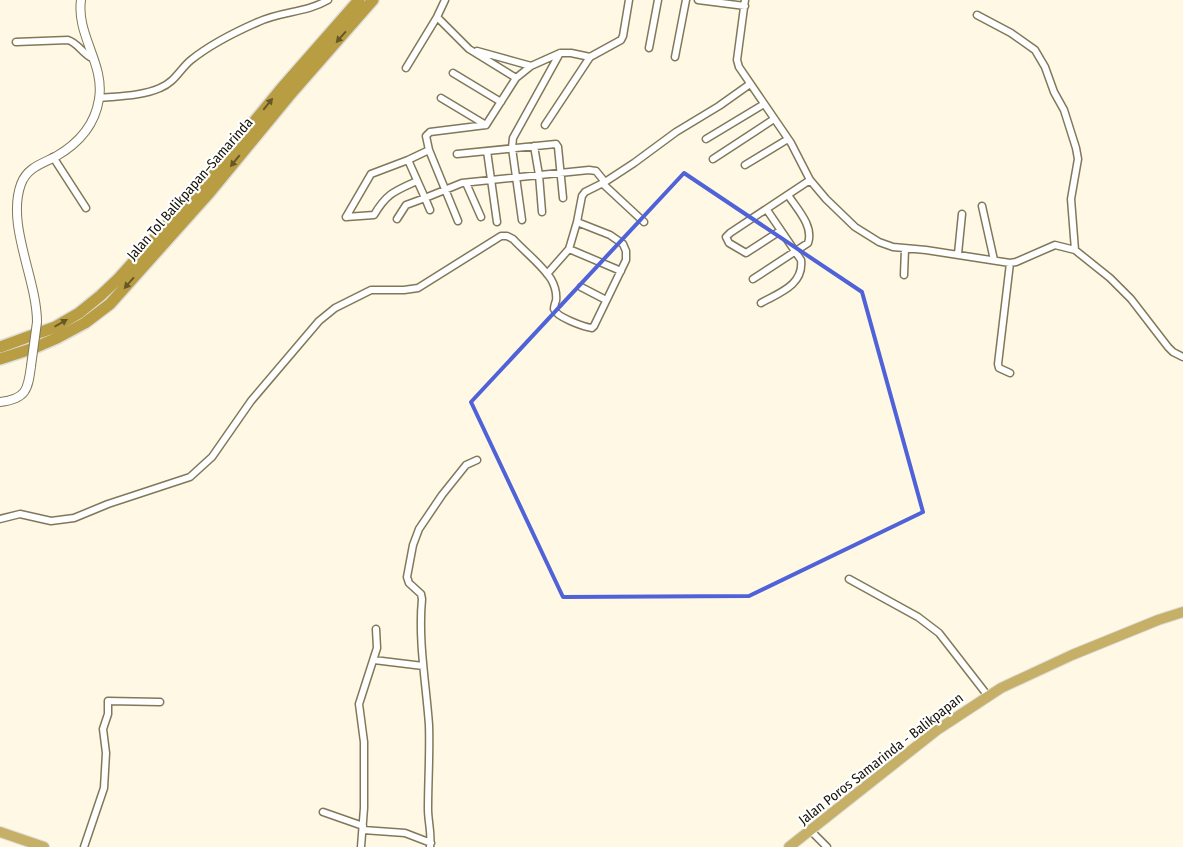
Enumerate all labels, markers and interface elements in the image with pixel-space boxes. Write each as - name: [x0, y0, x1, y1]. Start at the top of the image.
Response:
- one-way arrow: [336, 31, 347, 43]
- one-way arrow: [263, 98, 274, 111]
- street label: Jalan Tol Balikpapan–Samarinda: [123, 114, 257, 264]
- one-way arrow: [230, 154, 241, 167]
- one-way arrow: [123, 276, 134, 289]
- one-way arrow: [55, 318, 68, 327]
- street label: Jalan Poros Samarinda - Balikpapan: [795, 689, 967, 829]

